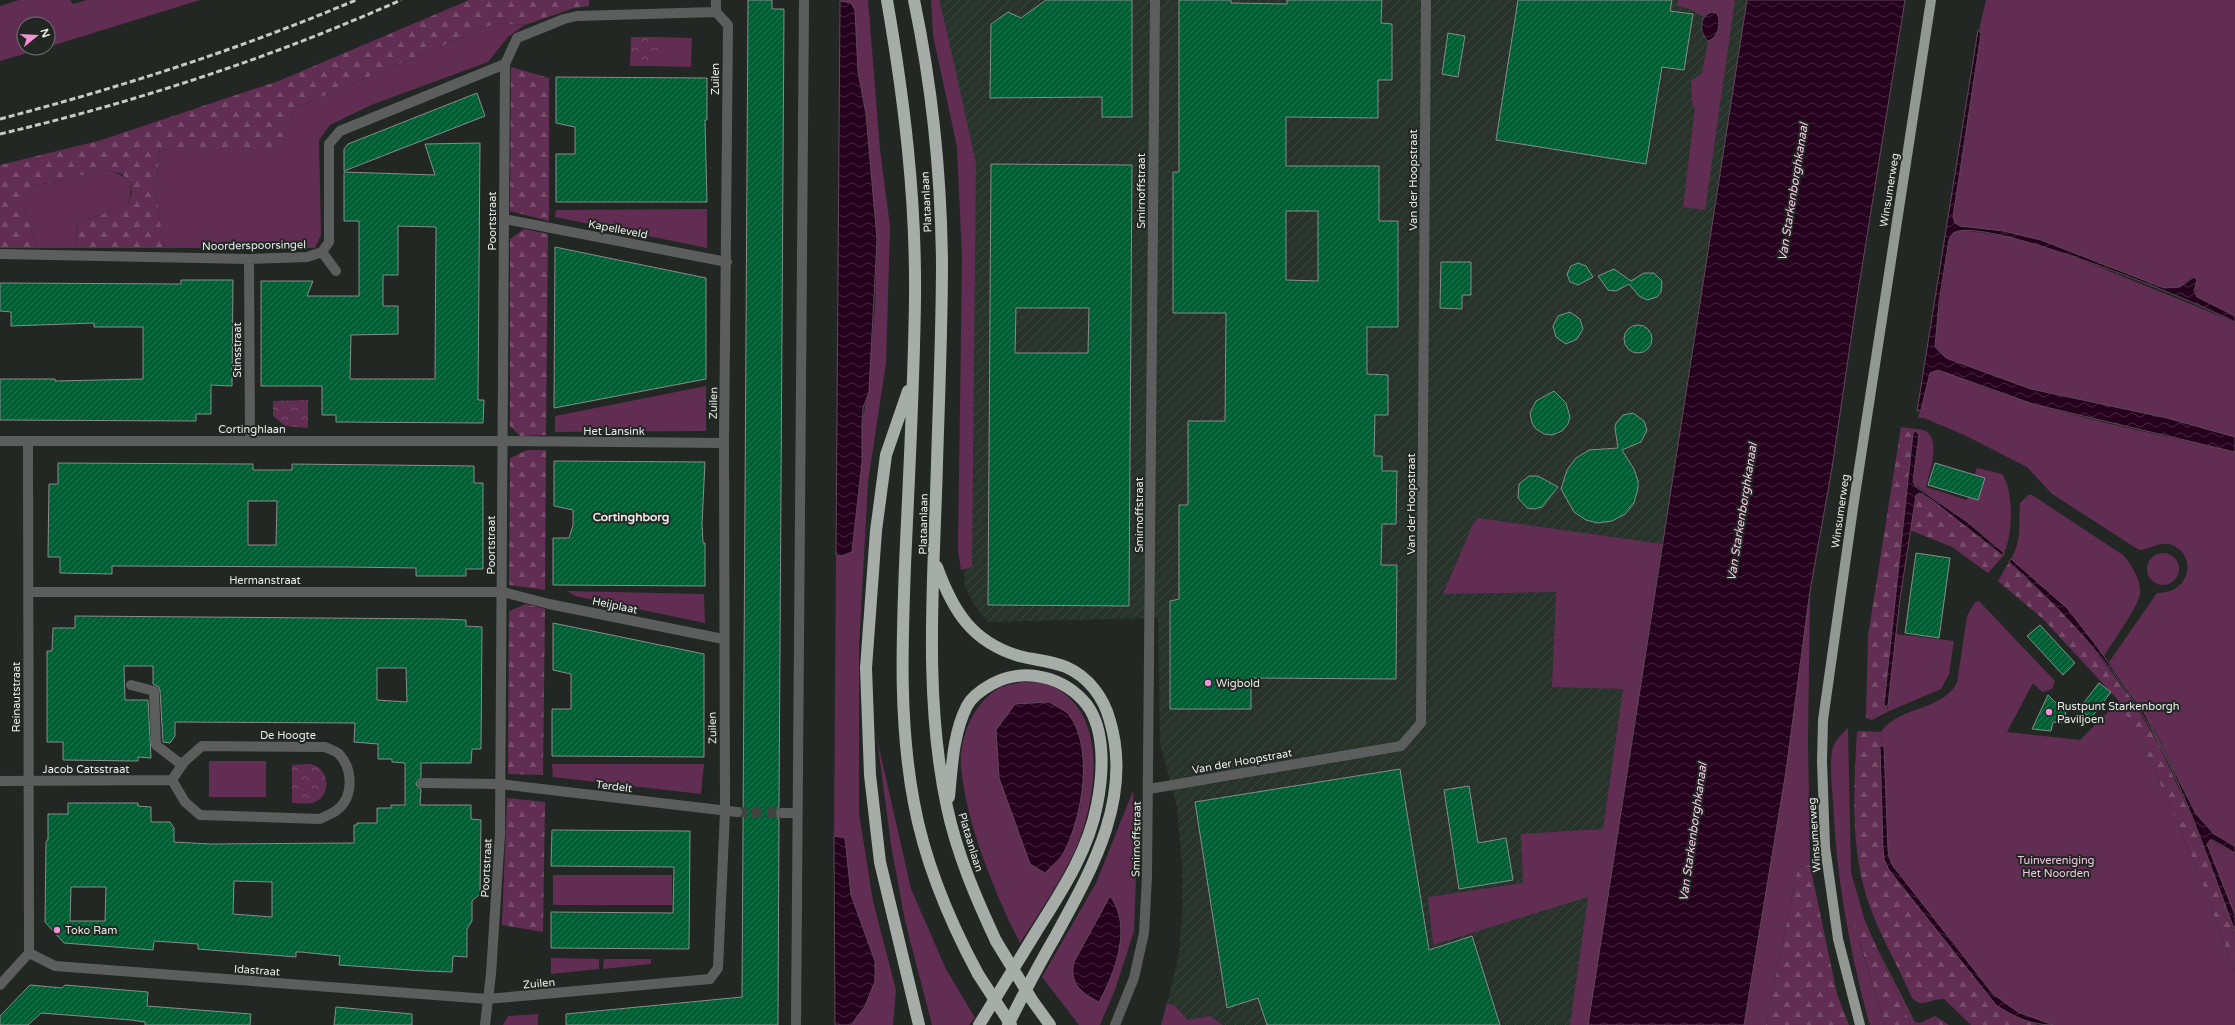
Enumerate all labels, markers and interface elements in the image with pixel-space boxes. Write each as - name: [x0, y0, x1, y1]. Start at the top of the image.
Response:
- north arrow: [16, 16, 56, 56]
- text: N: [37, 27, 53, 39]
- street label: Zuilen: [709, 63, 722, 95]
- water label: Van Starkenborghkanaal: [1775, 120, 1811, 262]
- street label: Van der Hoopstraat: [1407, 129, 1420, 231]
- street label: Winsumerweg: [1877, 152, 1902, 228]
- street label: Smirnoffstraat: [1135, 153, 1148, 229]
- street label: Plataanlaan: [918, 171, 935, 233]
- street label: Poortstraat: [486, 191, 499, 251]
- street label: Kapelleveld: [587, 217, 649, 242]
- street label: Noorderspoorsingel: [202, 238, 306, 253]
- street label: Stinsstraat: [231, 322, 244, 378]
- street label: Zuilen: [707, 387, 720, 419]
- street label: Cortinghlaan: [218, 423, 286, 436]
- street label: Het Lansink: [583, 425, 645, 438]
- water label: Van Starkenborghkanaal: [1724, 440, 1760, 582]
- street label: Van der Hoopstraat: [1405, 453, 1418, 555]
- street label: Winsumerweg: [1829, 473, 1852, 549]
- street label: Smirnoffstraat: [1133, 477, 1146, 553]
- street label: Plataanlaan: [916, 493, 931, 555]
- district label: Cortinghborg: [593, 510, 669, 525]
- street label: Poortstraat: [485, 515, 498, 575]
- street label: Hermanstraat: [229, 574, 301, 587]
- street label: Heijplaat: [591, 594, 639, 617]
- street label: Reinautstraat: [10, 662, 23, 732]
- place label: Wigbold: [1216, 677, 1260, 690]
- marker: Wigbold: [1203, 678, 1213, 688]
- place label: Rustpunt Starkenborgh Paviljoen: [2057, 700, 2180, 726]
- marker: Rustpunt Starkenborgh Paviljoen: [2044, 707, 2054, 717]
- street label: Zuilen: [706, 712, 719, 744]
- street label: De Hoogte: [260, 729, 316, 742]
- street label: Van der Hoopstraat: [1191, 746, 1293, 777]
- water label: Van Starkenborghkanaal: [1676, 760, 1710, 902]
- street label: Jacob Catsstraat: [43, 763, 129, 776]
- street label: Terdelt: [595, 778, 633, 795]
- street label: Winsumerweg: [1805, 797, 1824, 873]
- street label: Smirnoffstraat: [1129, 801, 1144, 877]
- street label: Plataanlaan: [955, 811, 986, 873]
- street label: Poortstraat: [478, 838, 495, 898]
- park label: Tuinvereniging Het Noorden: [2017, 854, 2095, 880]
- place label: Toko Ram: [65, 924, 117, 937]
- marker: Toko Ram: [52, 925, 62, 935]
- street label: Idastraat: [233, 962, 280, 979]
- street label: Zuilen: [522, 976, 556, 991]

